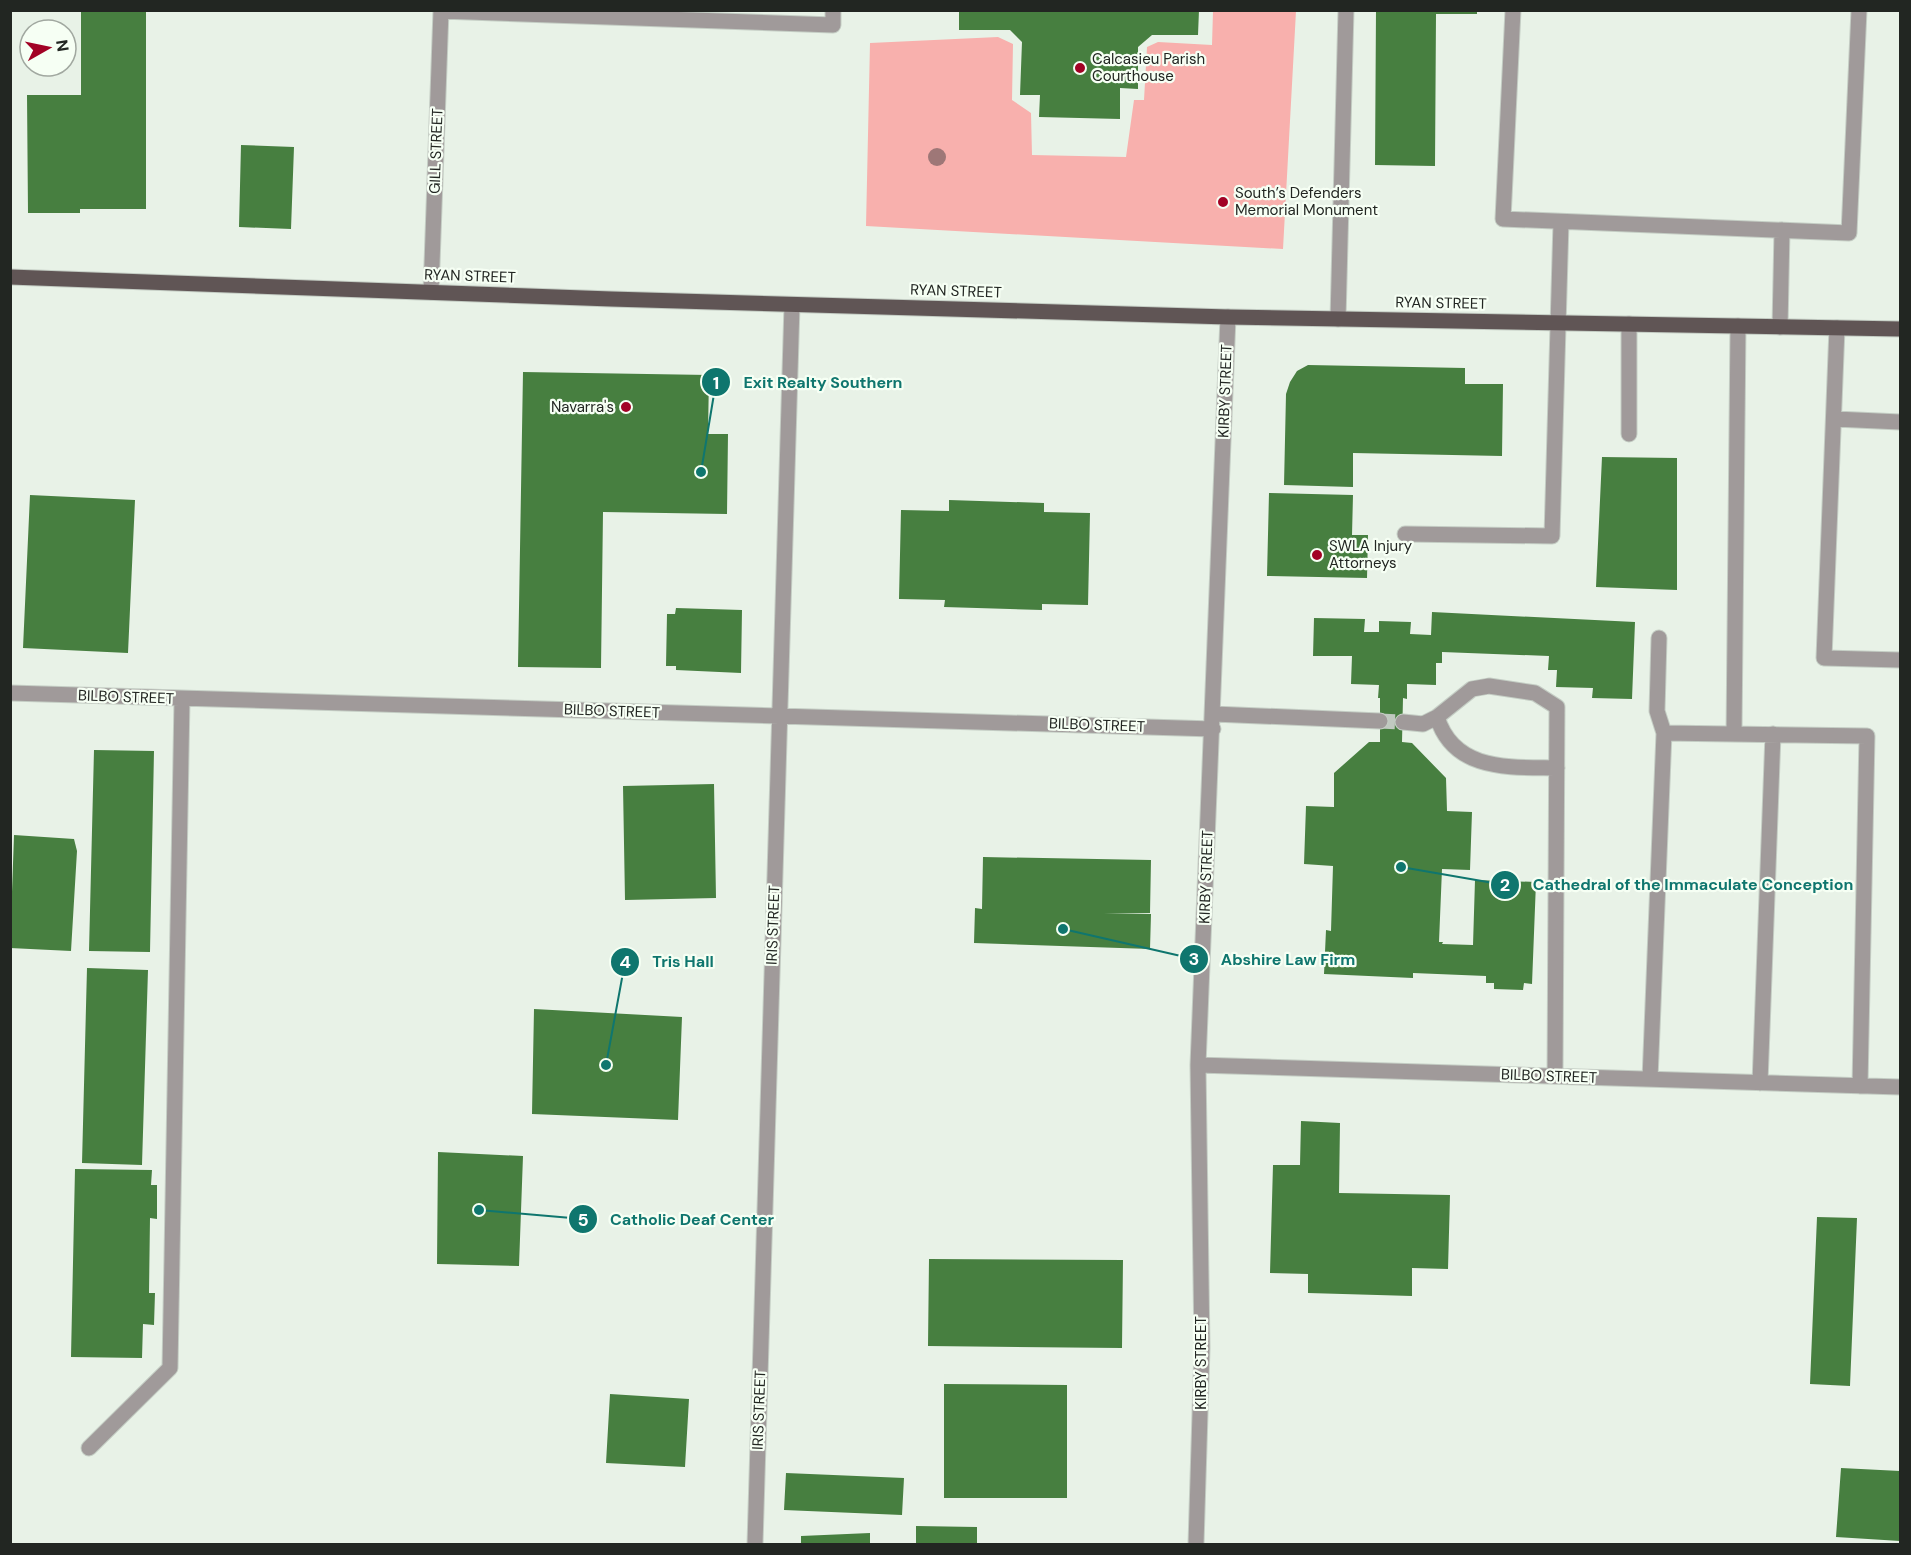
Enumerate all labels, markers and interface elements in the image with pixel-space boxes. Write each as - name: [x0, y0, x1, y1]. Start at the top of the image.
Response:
- north arrow: [18, 18, 78, 78]
- text: N: [51, 38, 74, 53]
- place label: Calcasieu Parish Courthouse: [1092, 49, 1205, 86]
- marker: Calcasieu Parish Courthouse: [1073, 61, 1087, 75]
- street label: GILL STREET: [425, 108, 447, 194]
- place label: South’s Defenders Memorial Monument: [1235, 183, 1378, 220]
- marker: South’s Defenders Memorial Monument: [1216, 195, 1230, 209]
- street label: RYAN STREET: [424, 264, 516, 288]
- street label: RYAN STREET: [910, 279, 1002, 303]
- street label: RYAN STREET: [1395, 292, 1487, 314]
- street label: KIRBY STREET: [1213, 344, 1237, 438]
- callout: Exit Realty Southern: [701, 365, 914, 399]
- text: 1: [713, 371, 719, 395]
- text: Exit Realty Southern: [744, 372, 902, 393]
- place label: Navarra's: [551, 397, 614, 417]
- marker: Navarra's: [619, 400, 633, 414]
- place label: SWLA Injury Attorneys: [1329, 536, 1413, 573]
- marker: SWLA Injury Attorneys: [1310, 548, 1324, 562]
- street label: BILBO STREET: [78, 685, 174, 709]
- street label: BILBO STREET: [564, 699, 660, 723]
- street label: BILBO STREET: [1049, 713, 1145, 737]
- street label: KIRBY STREET: [1194, 830, 1218, 924]
- callout: Cathedral of the Immaculate Conception: [1490, 868, 1865, 902]
- text: 2: [1500, 873, 1510, 897]
- text: Cathedral of the Immaculate Conception: [1533, 874, 1853, 895]
- street label: IRIS STREET: [762, 885, 784, 965]
- callout: Abshire Law Firm: [1179, 942, 1367, 976]
- callout: Tris Hall: [610, 945, 726, 979]
- text: 3: [1189, 947, 1199, 971]
- text: Abshire Law Firm: [1221, 949, 1355, 970]
- text: 4: [619, 950, 631, 974]
- text: Tris Hall: [652, 951, 714, 972]
- street label: BILBO STREET: [1501, 1064, 1597, 1088]
- callout: Catholic Deaf Center: [568, 1202, 786, 1236]
- text: 5: [577, 1208, 589, 1232]
- text: Catholic Deaf Center: [610, 1209, 774, 1230]
- street label: KIRBY STREET: [1191, 1316, 1211, 1410]
- street label: IRIS STREET: [748, 1370, 770, 1450]

